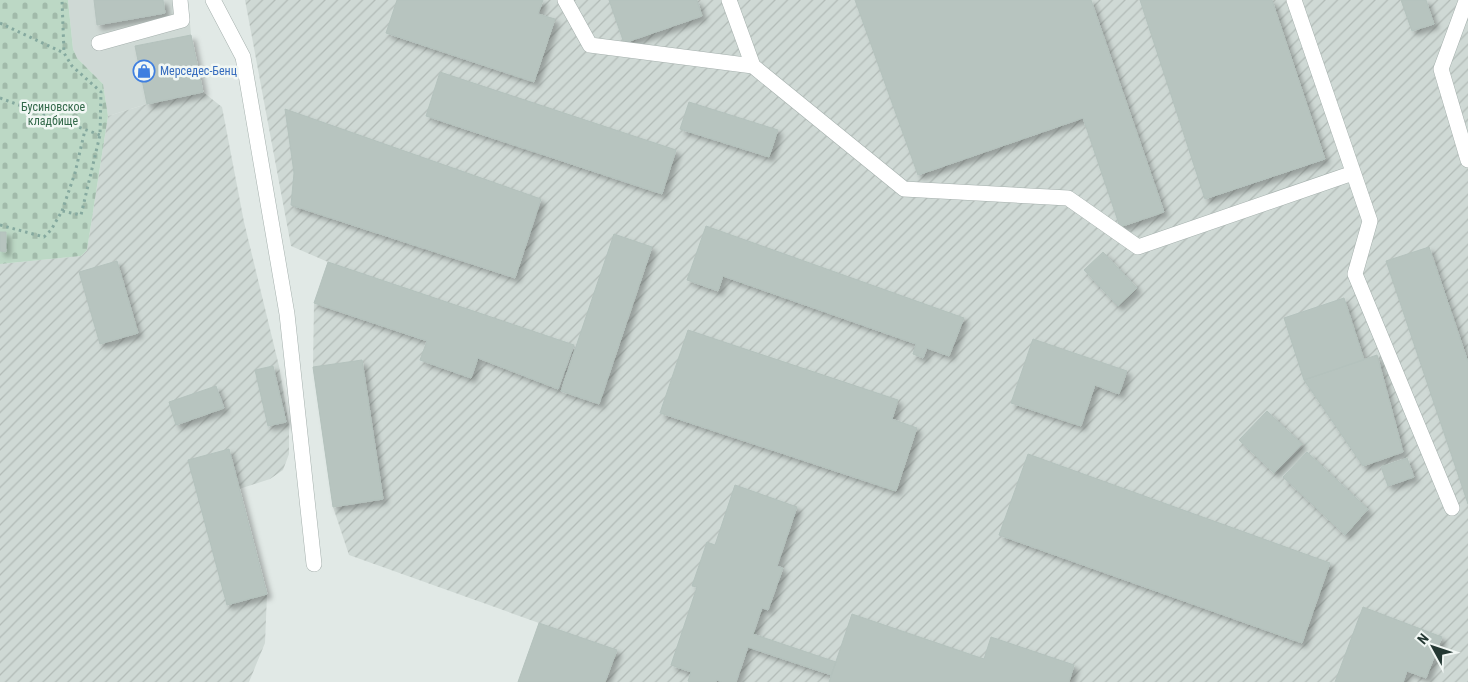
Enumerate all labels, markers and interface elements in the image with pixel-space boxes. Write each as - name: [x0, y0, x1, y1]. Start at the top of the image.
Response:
- shop icon: Мерседес-Бенц: [132, 59, 156, 83]
- place label: Мерседес-Бенц: [160, 64, 237, 78]
- park label: Бусиновское кладбище: [21, 100, 85, 128]
- north arrow: [1408, 622, 1458, 672]
- text: N: [1414, 630, 1432, 647]

